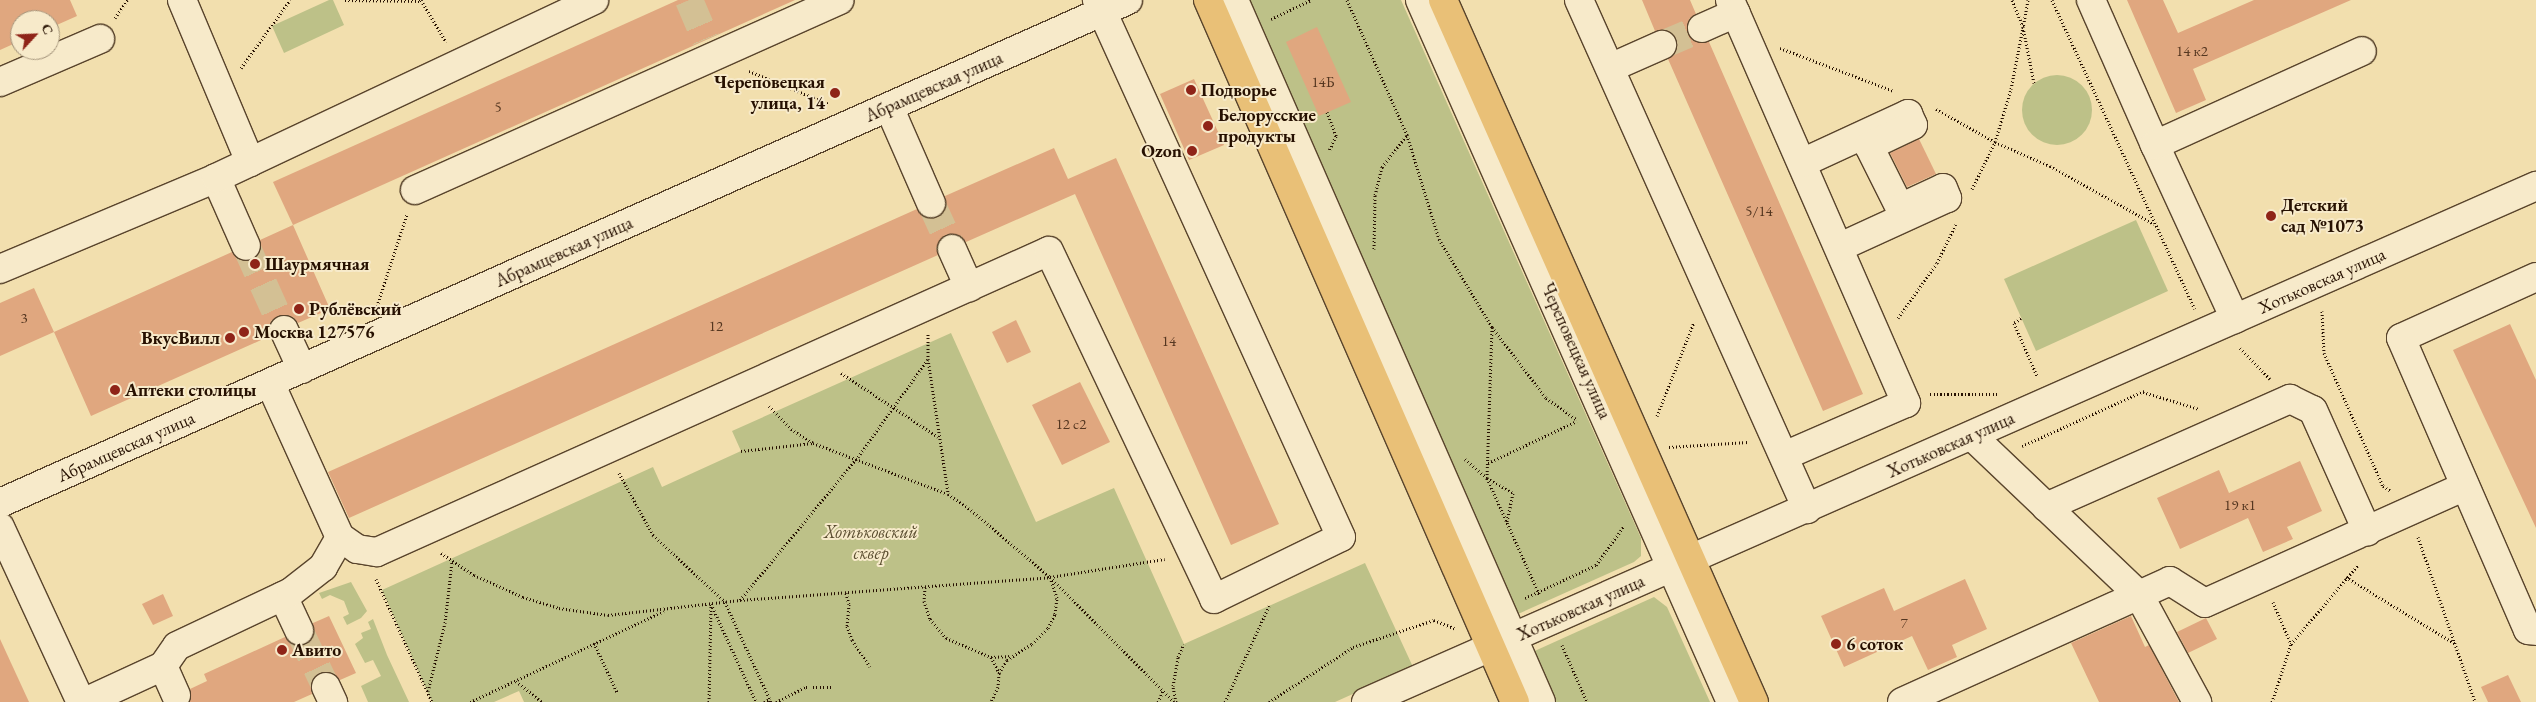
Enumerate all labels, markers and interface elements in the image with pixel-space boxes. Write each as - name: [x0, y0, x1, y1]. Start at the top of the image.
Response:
- north arrow: [10, 10, 60, 60]
- text: С: [37, 21, 58, 37]
- house number: 14 к2: [2176, 42, 2208, 60]
- street label: Абрамцевская улица: [862, 47, 1006, 127]
- place label: Череповецкая улица, 14: [714, 72, 825, 115]
- house number: 14Б: [1311, 73, 1335, 91]
- place label: Подворье: [1201, 79, 1277, 101]
- marker: Подворье: [1185, 84, 1197, 96]
- marker: Череповецкая улица, 14: [829, 87, 841, 99]
- house number: 5: [494, 98, 502, 116]
- place label: Белорусские продукты: [1218, 105, 1316, 148]
- marker: Белорусские продукты: [1202, 120, 1214, 132]
- place label: Ozon: [1141, 140, 1182, 162]
- marker: Ozon: [1186, 145, 1198, 157]
- place label: Детский сад №1073: [2281, 195, 2364, 238]
- house number: 5/14: [1745, 202, 1773, 220]
- marker: Детский сад №1073: [2265, 210, 2277, 222]
- street label: Абрамцевская улица: [492, 212, 636, 292]
- street label: Хотьковская улица: [2255, 243, 2389, 319]
- place label: Шаурмячная: [265, 253, 369, 275]
- marker: Шаурмячная: [249, 258, 261, 270]
- street label: Череповецкая улица: [1536, 280, 1616, 422]
- place label: Рублёвский: [309, 298, 402, 320]
- marker: Рублёвский: [293, 303, 305, 315]
- house number: 3: [20, 309, 28, 327]
- house number: 12: [709, 317, 723, 335]
- place label: Москва 127576: [254, 321, 374, 343]
- marker: Москва 127576: [238, 326, 250, 338]
- place label: ВкусВилл: [141, 327, 220, 349]
- marker: ВкусВилл: [224, 332, 236, 344]
- house number: 14: [1162, 332, 1176, 350]
- place label: Аптеки столицы: [125, 379, 257, 401]
- marker: Аптеки столицы: [109, 384, 121, 396]
- street label: Абрамцевская улица: [54, 407, 198, 487]
- street label: Хотьковская улица: [1884, 407, 2018, 483]
- house number: 12 с2: [1056, 415, 1086, 433]
- house number: 19 к1: [2224, 496, 2256, 514]
- park label: Хотьковский сквер: [824, 522, 918, 564]
- street label: Хотьковская улица: [1514, 570, 1648, 646]
- house number: 7: [1900, 614, 1908, 632]
- place label: 6 соток: [1846, 633, 1903, 655]
- marker: 6 соток: [1830, 638, 1842, 650]
- place label: Авито: [292, 639, 341, 661]
- marker: Авито: [276, 644, 288, 656]

